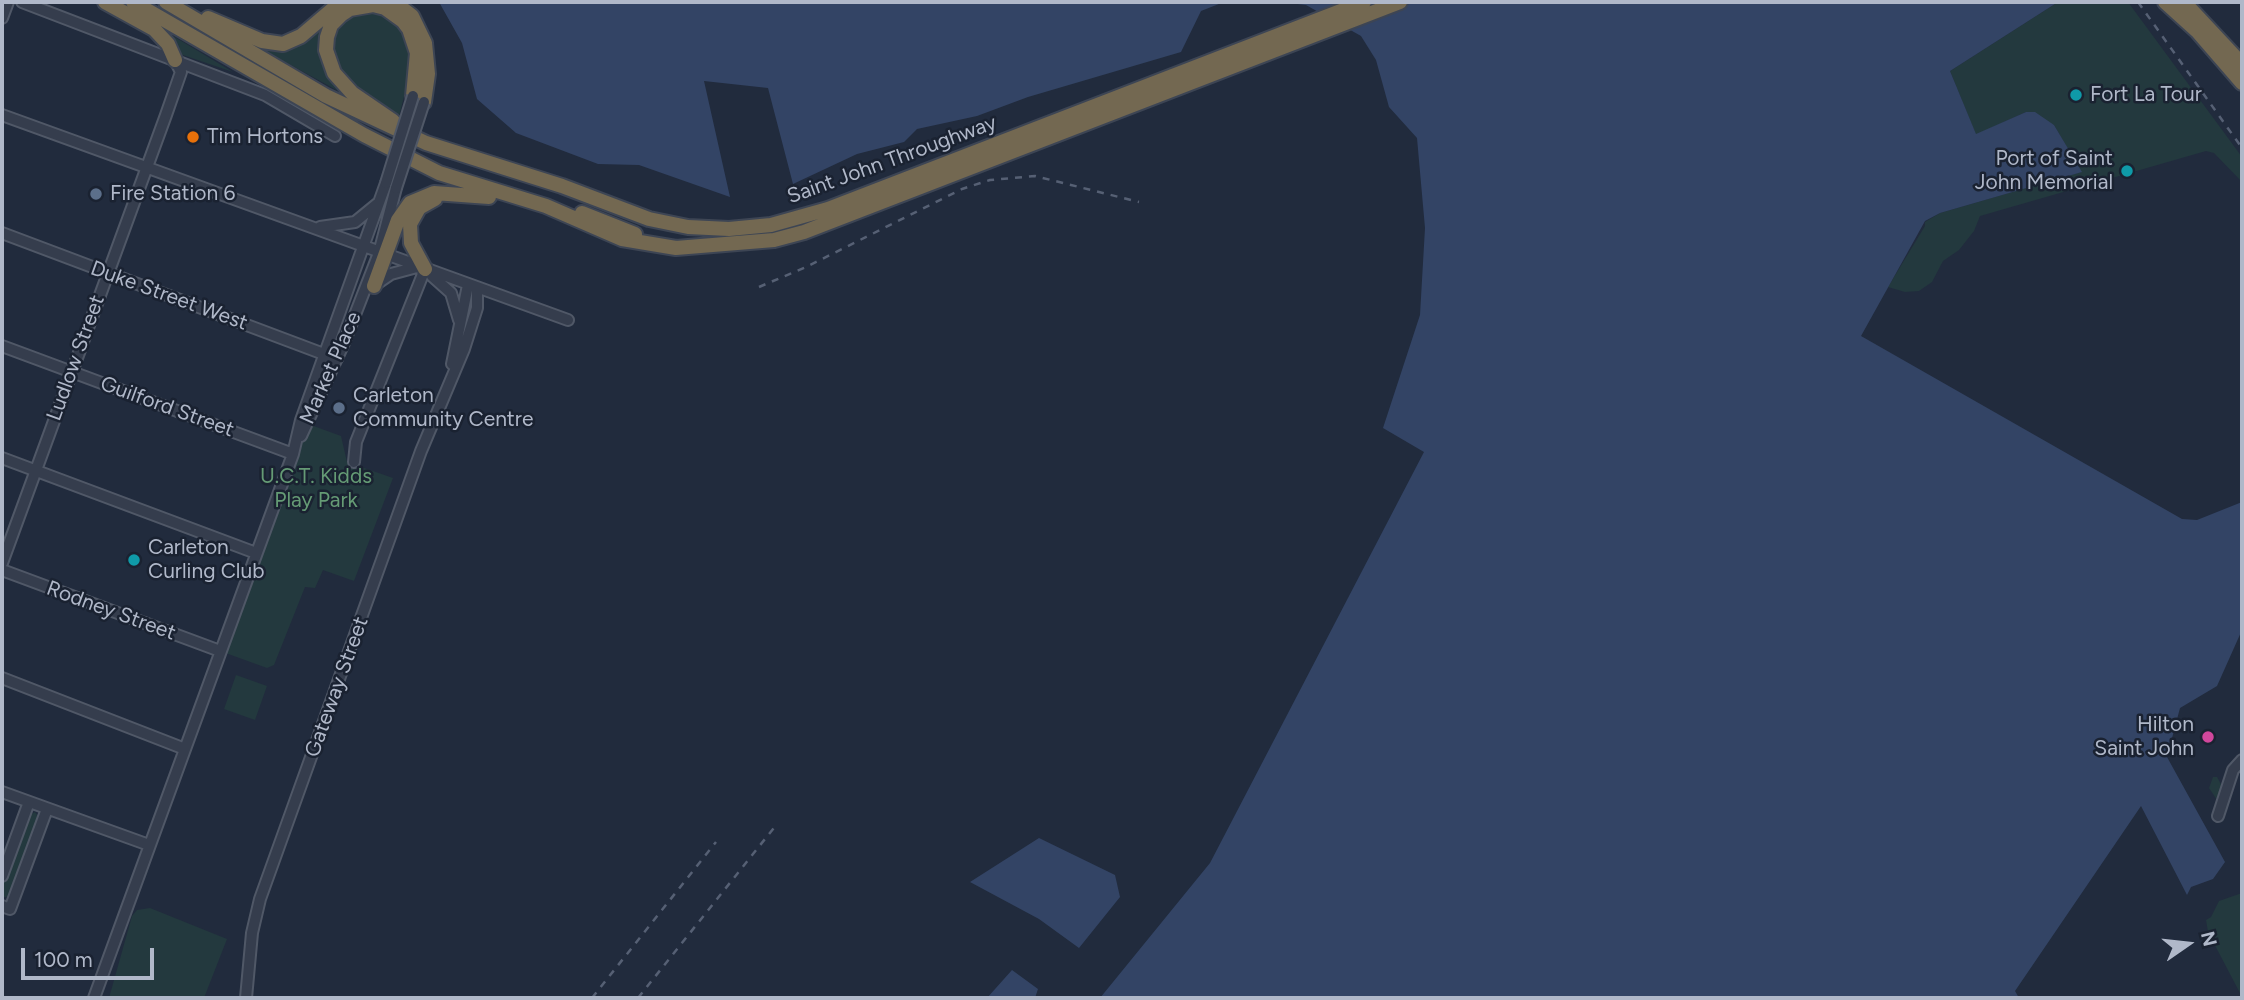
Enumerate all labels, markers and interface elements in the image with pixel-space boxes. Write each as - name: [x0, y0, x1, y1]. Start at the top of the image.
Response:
- place label: Fort La Tour: [2090, 82, 2202, 108]
- marker: Fort La Tour: [2068, 87, 2084, 103]
- street label: Saint John Throughway: [784, 110, 1000, 210]
- place label: Tim Hortons: [207, 124, 323, 150]
- marker: Tim Hortons: [185, 129, 201, 145]
- place label: Port of Saint John Memorial: [1975, 146, 2113, 196]
- marker: Port of Saint John Memorial: [2119, 163, 2135, 179]
- place label: Fire Station 6: [110, 181, 235, 207]
- marker: Fire Station 6: [88, 186, 104, 202]
- street label: Duke Street West: [87, 256, 251, 336]
- street label: Ludlow Street: [42, 292, 110, 424]
- street label: Market Place: [295, 308, 367, 428]
- street label: Guilford Street: [97, 371, 237, 443]
- place label: Carleton Community Centre: [353, 383, 533, 433]
- marker: Carleton Community Centre: [331, 400, 347, 416]
- park label: U.C.T. Kidds Play Park: [260, 464, 372, 514]
- place label: Carleton Curling Club: [148, 535, 264, 585]
- marker: Carleton Curling Club: [126, 552, 142, 568]
- street label: Rodney Street: [43, 576, 179, 646]
- street label: Gateway Street: [300, 613, 374, 761]
- place label: Hilton Saint John: [2094, 712, 2194, 762]
- marker: Hilton Saint John: [2200, 729, 2216, 745]
- north arrow: [2153, 909, 2223, 979]
- text: N: [2196, 929, 2222, 949]
- scale bar: [24, 934, 158, 978]
- text: 100 m: [34, 947, 93, 972]

